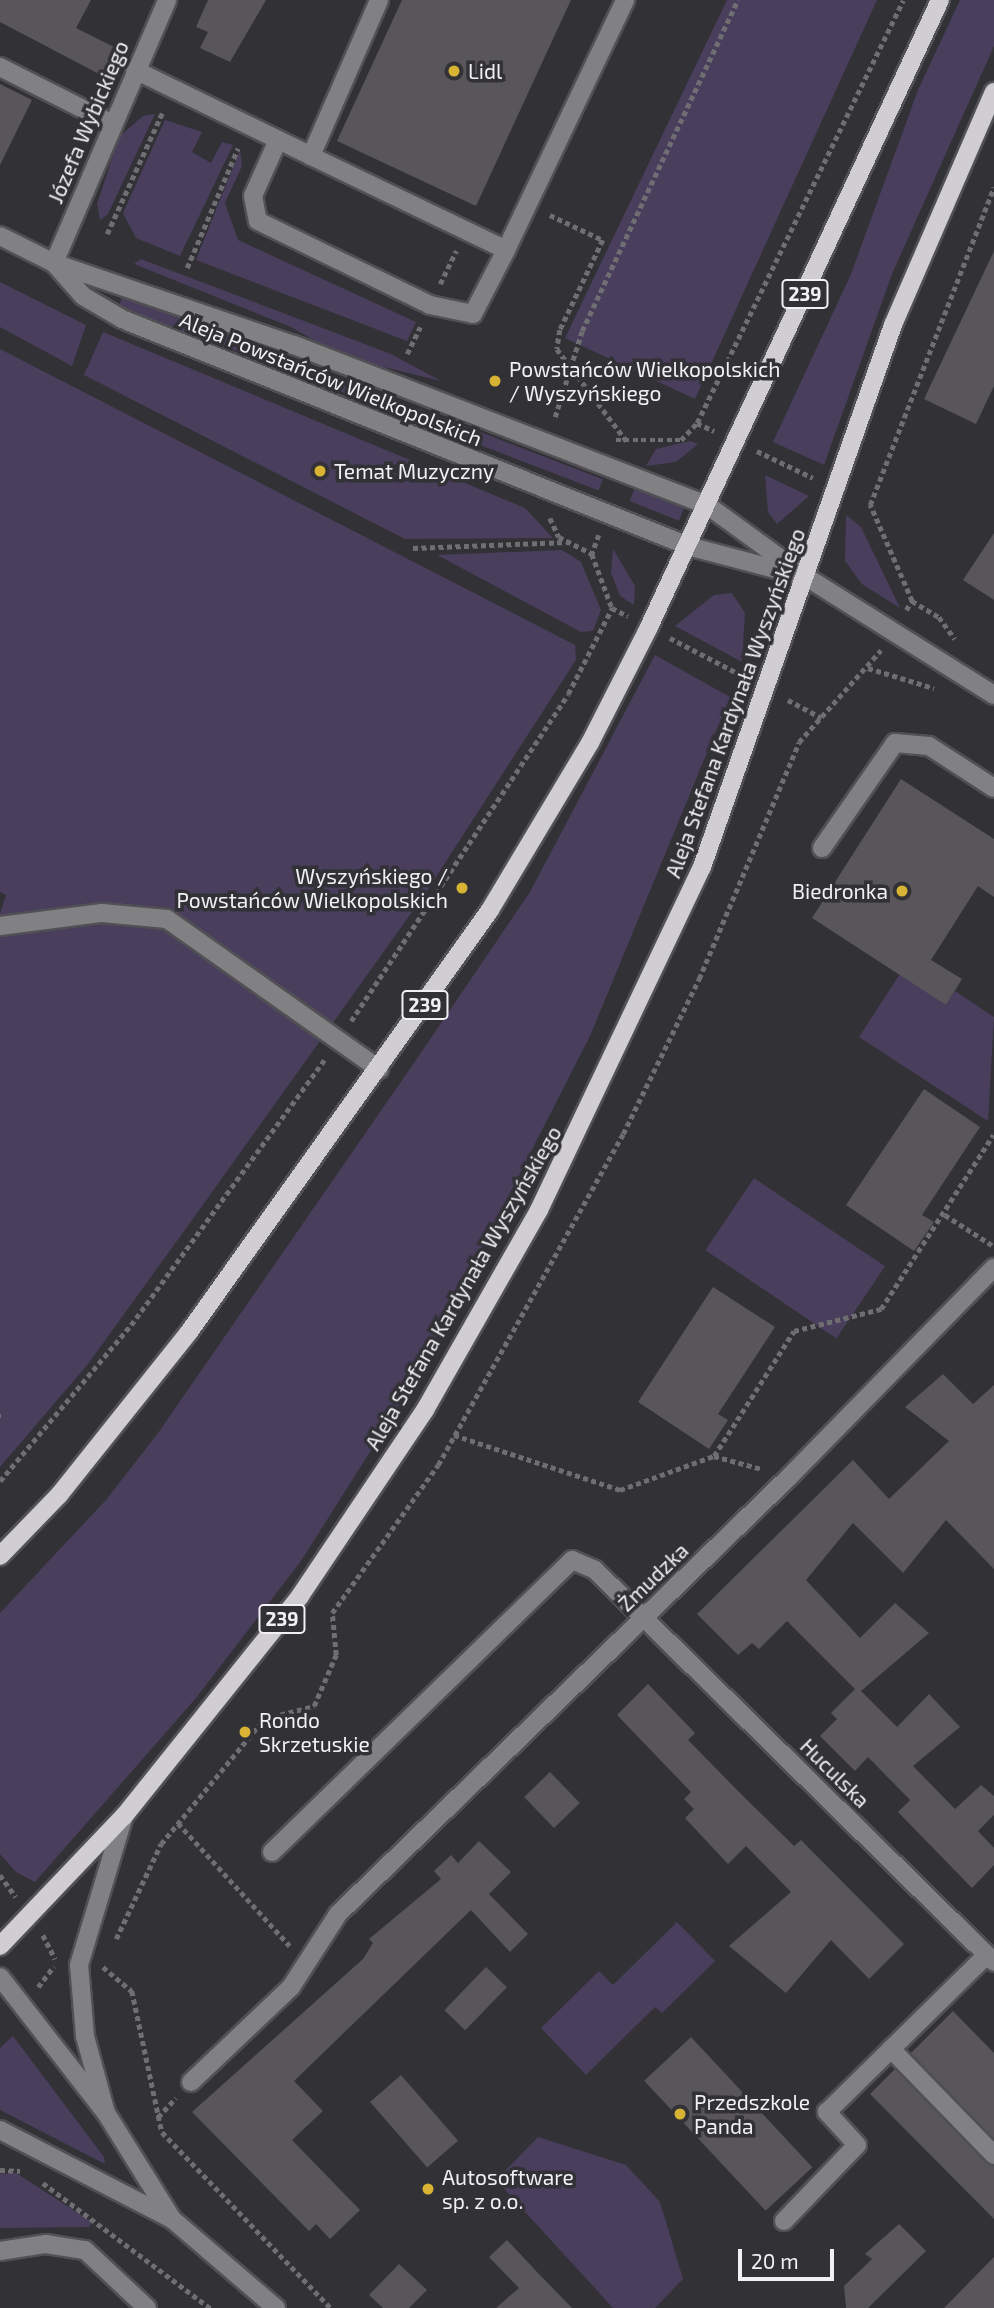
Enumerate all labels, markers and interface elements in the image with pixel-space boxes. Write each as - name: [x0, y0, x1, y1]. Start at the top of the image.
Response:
- street label: Józefa Wybickiego: [42, 37, 134, 207]
- place label: Lidl: [468, 58, 502, 84]
- marker: Lidl: [446, 63, 462, 79]
- road number: 239: [780, 278, 830, 310]
- street label: Aleja Powstańców Wielkopolskich: [176, 307, 486, 451]
- place label: Powstańców Wielkopolskich / Wyszyńskiego: [509, 356, 781, 406]
- marker: Powstańców Wielkopolskich / Wyszyńskiego: [487, 373, 503, 389]
- place label: Temat Muzyczny: [334, 458, 494, 484]
- marker: Temat Muzyczny: [312, 463, 328, 479]
- street label: Aleja Stefana Kardynała Wyszyńskiego: [660, 525, 810, 881]
- place label: Wyszyńskiego / Powstańców Wielkopolskich: [176, 863, 448, 913]
- place label: Biedronka: [792, 878, 888, 904]
- marker: Wyszyńskiego / Powstańców Wielkopolskich: [454, 880, 470, 896]
- marker: Biedronka: [894, 883, 910, 899]
- road number: 239: [400, 990, 450, 1021]
- street label: Aleja Stefana Kardynała Wyszyńskiego: [360, 1121, 566, 1455]
- street label: Żmudzka: [613, 1538, 693, 1616]
- road number: 239: [258, 1604, 306, 1634]
- place label: Rondo Skrzetuskie: [259, 1707, 370, 1757]
- marker: Rondo Skrzetuskie: [237, 1724, 253, 1740]
- street label: Huculska: [795, 1733, 875, 1813]
- place label: Przedszkole Panda: [694, 2089, 810, 2139]
- marker: Przedszkole Panda: [672, 2106, 688, 2122]
- place label: Autosoftware sp. z o.o.: [442, 2164, 574, 2214]
- marker: Autosoftware sp. z o.o.: [420, 2181, 436, 2197]
- scale bar: [742, 2234, 838, 2278]
- text: 20 m: [751, 2248, 799, 2273]

